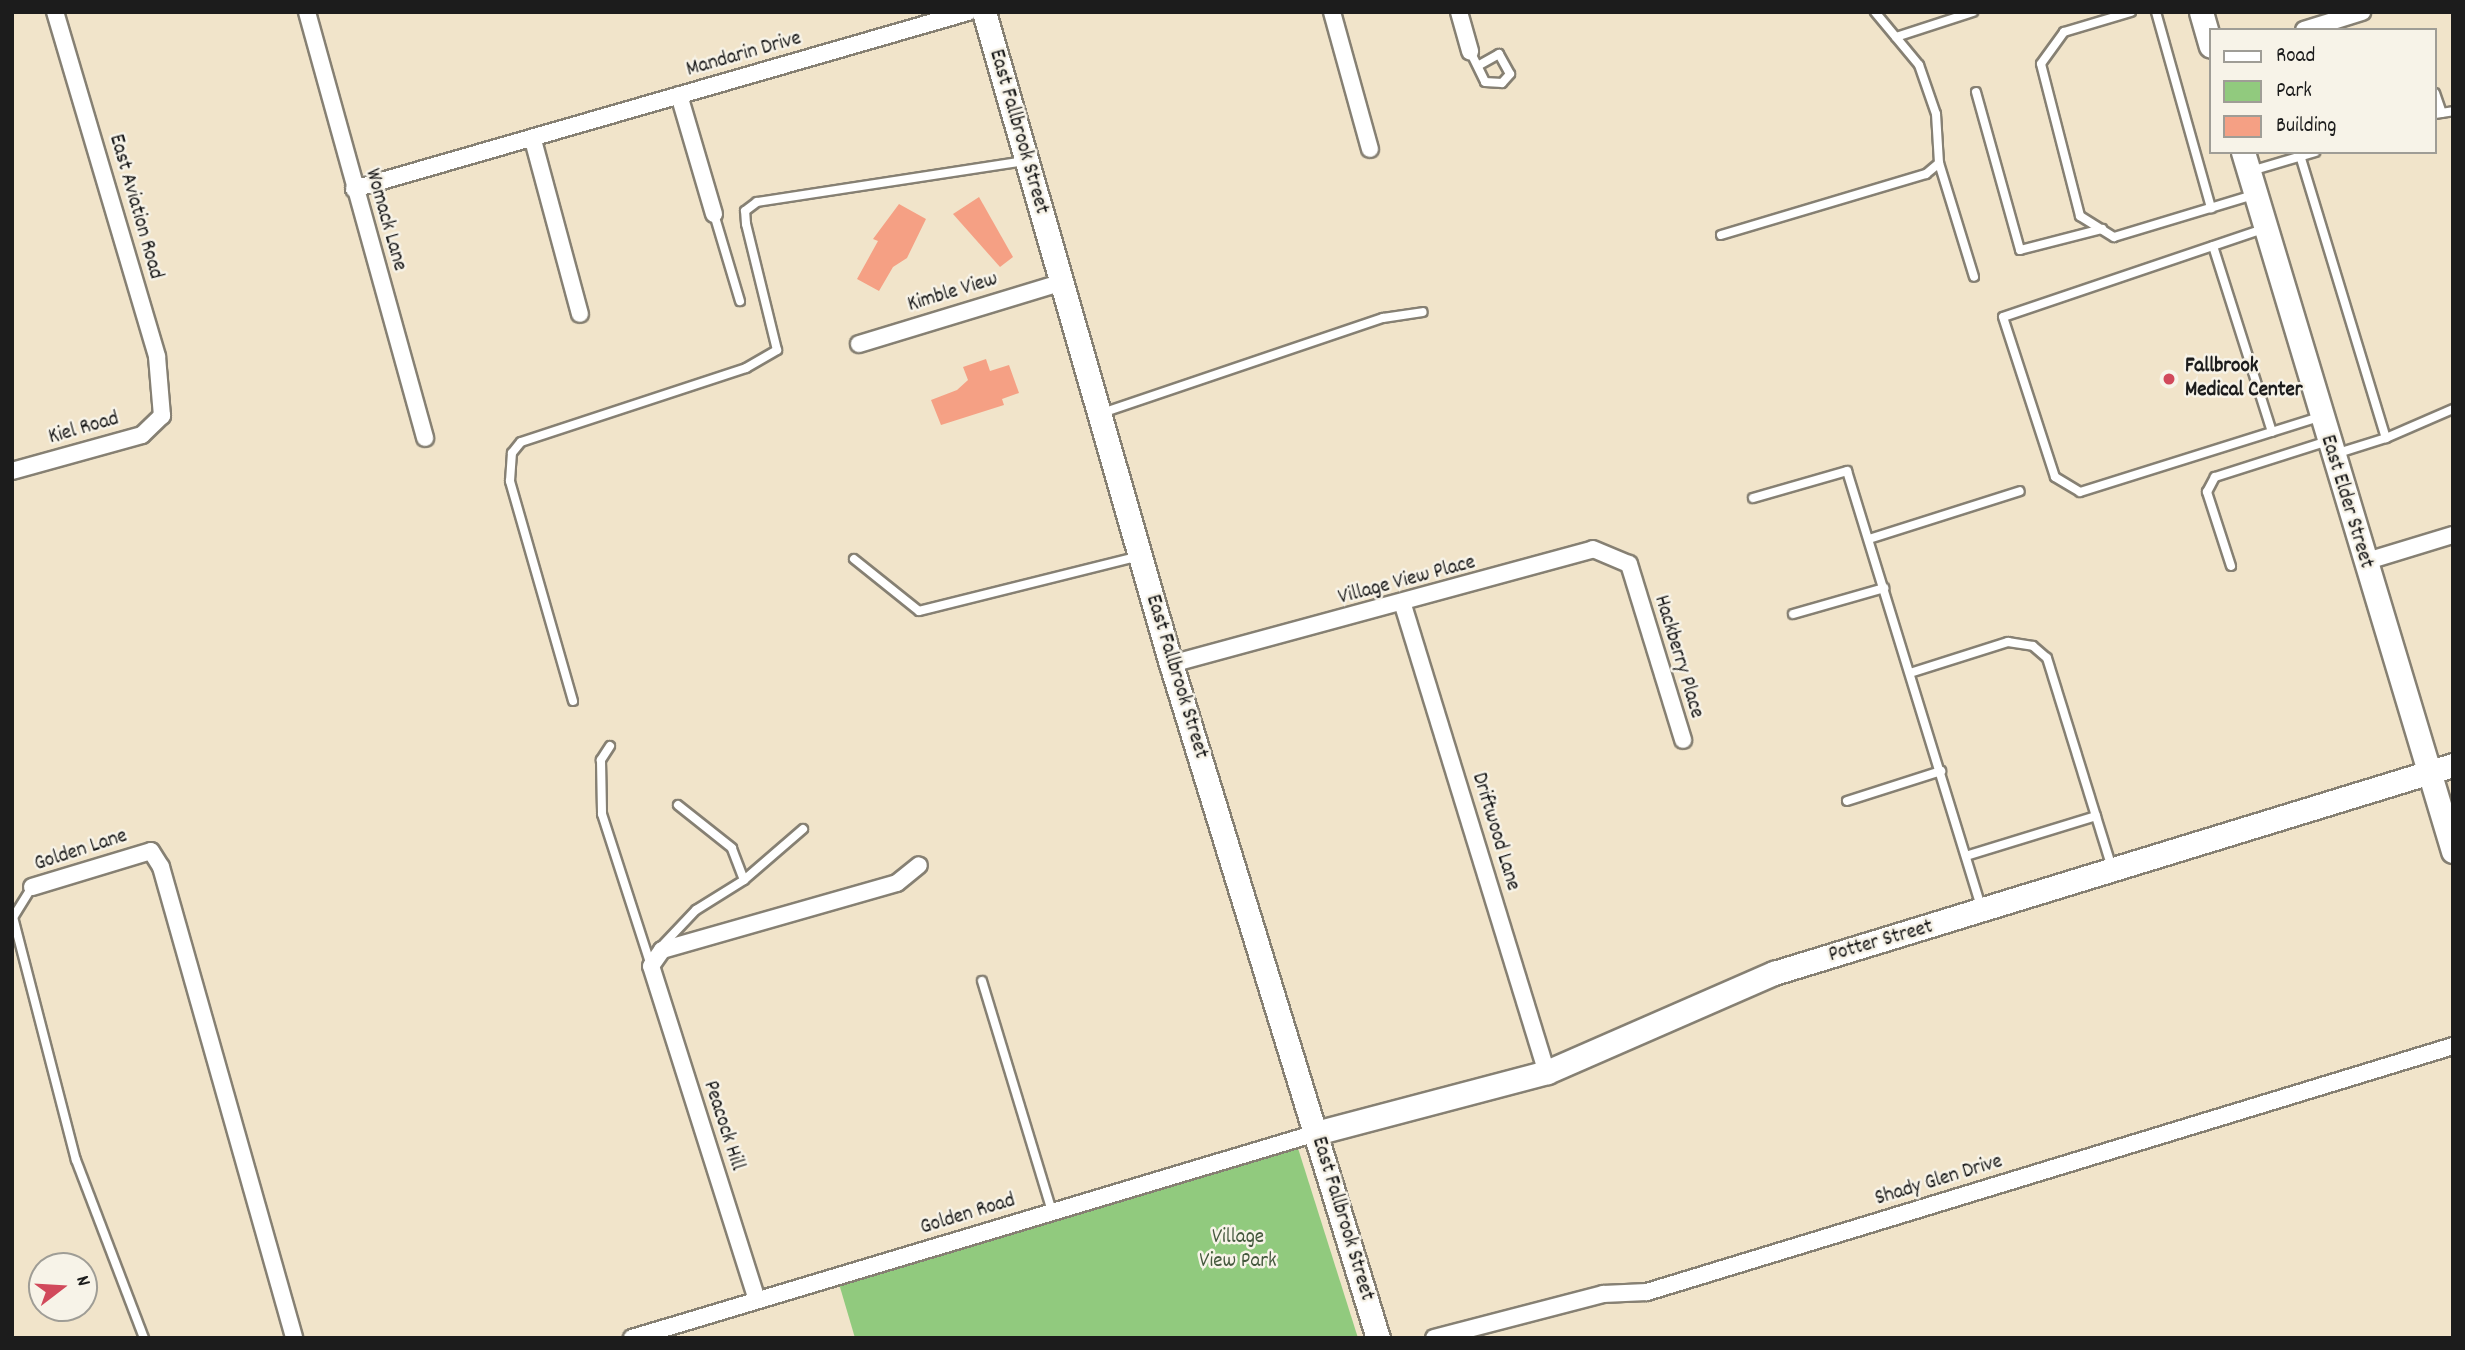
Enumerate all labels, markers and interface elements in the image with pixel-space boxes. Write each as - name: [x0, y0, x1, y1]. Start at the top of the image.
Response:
- street label: Mandarin Drive: [684, 27, 804, 83]
- legend: [2210, 28, 2437, 154]
- text: Road: [2276, 42, 2315, 72]
- street label: East Fallbrook Street: [982, 47, 1054, 217]
- text: Park: [2276, 77, 2312, 107]
- text: Building: [2276, 112, 2336, 142]
- street label: East Aviation Road: [102, 132, 168, 282]
- street label: Womack Lane: [358, 166, 412, 274]
- street label: Kimble View: [905, 267, 1001, 319]
- place label: Fallbrook Medical Center: [2185, 354, 2302, 404]
- marker: Fallbrook Medical Center: [2159, 369, 2179, 389]
- street label: Kiel Road: [46, 407, 122, 451]
- street label: East Elder Street: [2314, 432, 2378, 572]
- street label: Village View Place: [1336, 551, 1478, 611]
- street label: East Fallbrook Street: [1139, 592, 1213, 762]
- street label: Hackberry Place: [1647, 593, 1709, 721]
- street label: Driftwood Lane: [1465, 770, 1525, 894]
- street label: Golden Lane: [31, 824, 131, 878]
- street label: Potter Street: [1826, 915, 1936, 969]
- street label: Peacock Hill: [697, 1078, 749, 1174]
- street label: East Fallbrook Street: [1305, 1134, 1379, 1304]
- street label: Shady Glen Drive: [1872, 1150, 2006, 1212]
- street label: Golden Road: [918, 1189, 1018, 1241]
- park label: Village View Park: [1199, 1225, 1277, 1275]
- north arrow: [28, 1252, 98, 1322]
- text: N: [67, 1273, 96, 1290]

